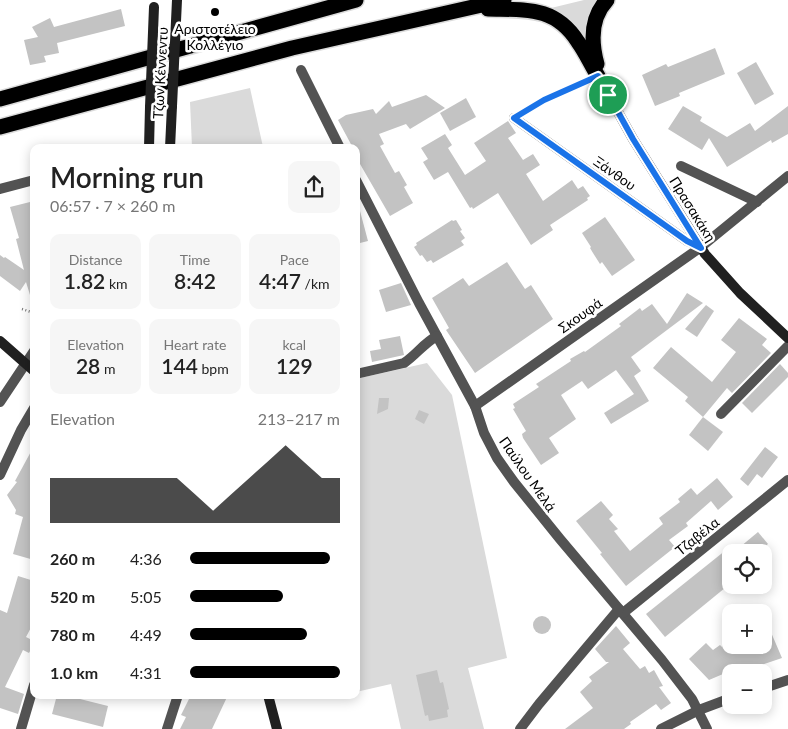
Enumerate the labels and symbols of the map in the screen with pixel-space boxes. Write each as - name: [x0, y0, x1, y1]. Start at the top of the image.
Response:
- marker: Αριστοτέλειο Κολλέγιο: [209, 6, 221, 18]
- place label: Αριστοτέλειο Κολλέγιο: [174, 20, 256, 53]
- street label: Τζων Κέννεντυ: [149, 27, 171, 119]
- pin: [587, 74, 629, 116]
- street label: Ξάνθου: [591, 152, 639, 194]
- street label: Πρασακάκη: [666, 173, 720, 245]
- street label: Σκουφά: [555, 293, 606, 336]
- street label: Παύλου Μελά: [496, 433, 560, 515]
- street label: Τζαβέλα: [672, 513, 723, 559]

